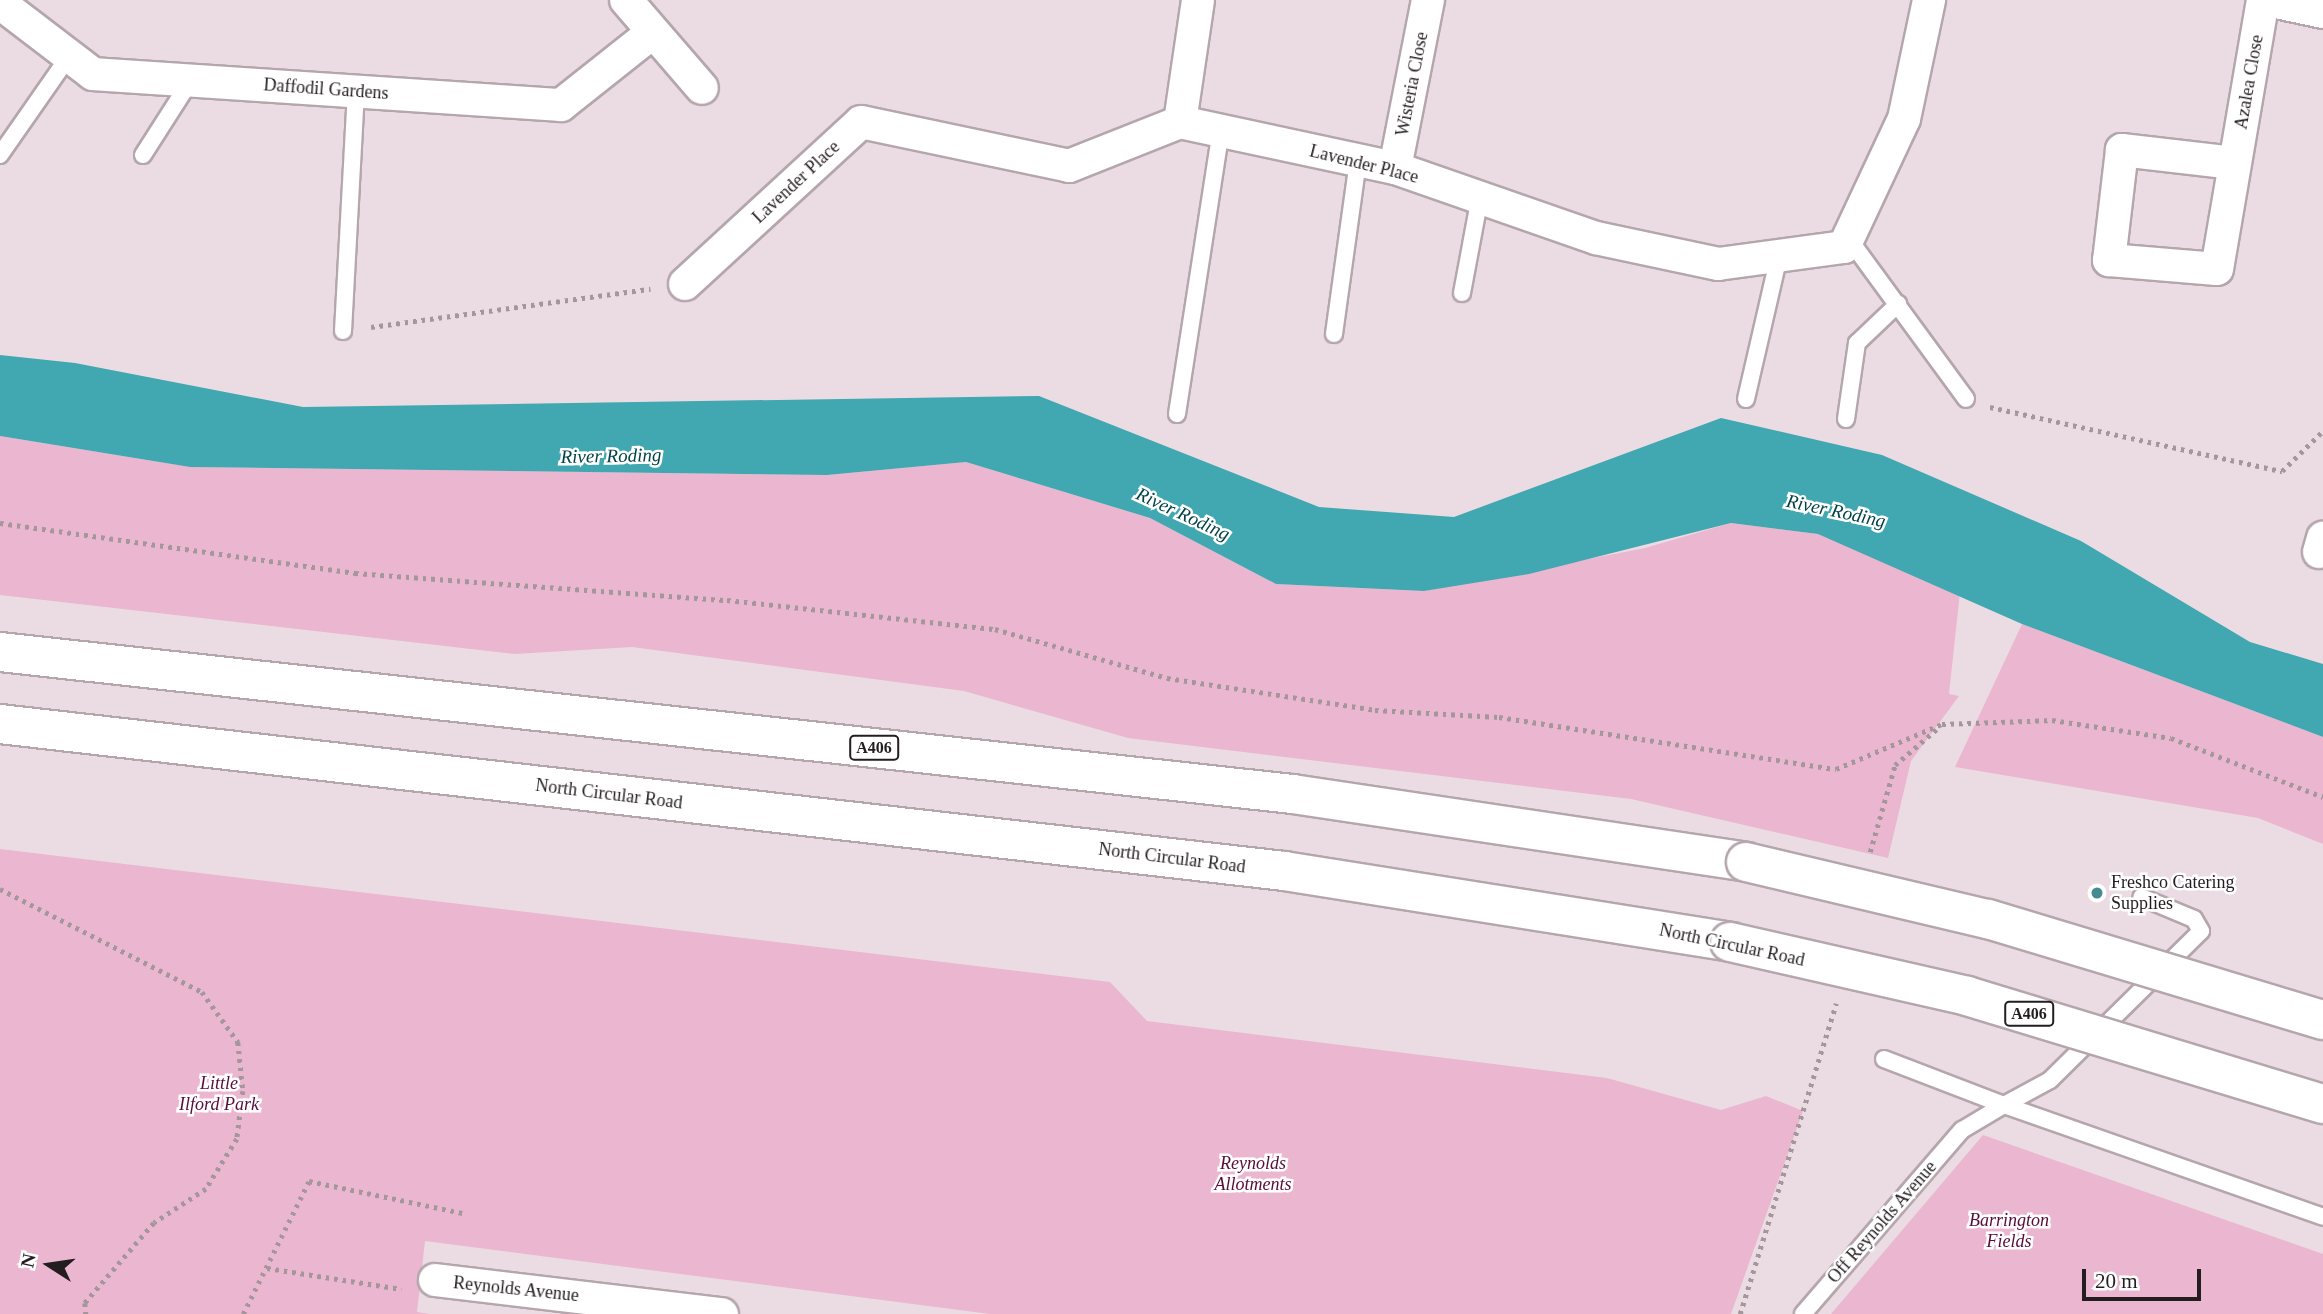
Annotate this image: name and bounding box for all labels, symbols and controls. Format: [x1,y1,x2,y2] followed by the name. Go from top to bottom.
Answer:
[1391,30,1433,138] street label: Wisteria Close
[2230,33,2268,131] street label: Azalea Close
[263,74,389,104] street label: Daffodil Gardens
[748,136,844,228] street label: Lavender Place
[1307,140,1421,188] street label: Lavender Place
[560,444,662,468] water label: River Roding
[1133,482,1233,546] water label: River Roding
[1784,489,1888,533] water label: River Roding
[848,736,900,761] road number: A406
[534,774,684,814] street label: North Circular Road
[1097,838,1247,878] street label: North Circular Road
[2111,872,2234,914] place label: Freshco Catering Supplies
[2089,885,2105,901] marker: Freshco Catering Supplies
[1657,919,1807,971] street label: North Circular Road
[2003,1002,2055,1026] road number: A406
[179,1073,259,1116] park label: Little Ilford Park
[1215,1153,1291,1196] park label: Reynolds Allotments
[1823,1156,1941,1288] street label: Off Reynolds Avenue
[1969,1210,2049,1252] park label: Barrington Fields
[14,1230,84,1300] north arrow
[16,1252,40,1269] text: N
[2085,1254,2204,1298] scale bar
[2095,1269,2138,1293] text: 20 m
[452,1272,580,1306] street label: Reynolds Avenue

